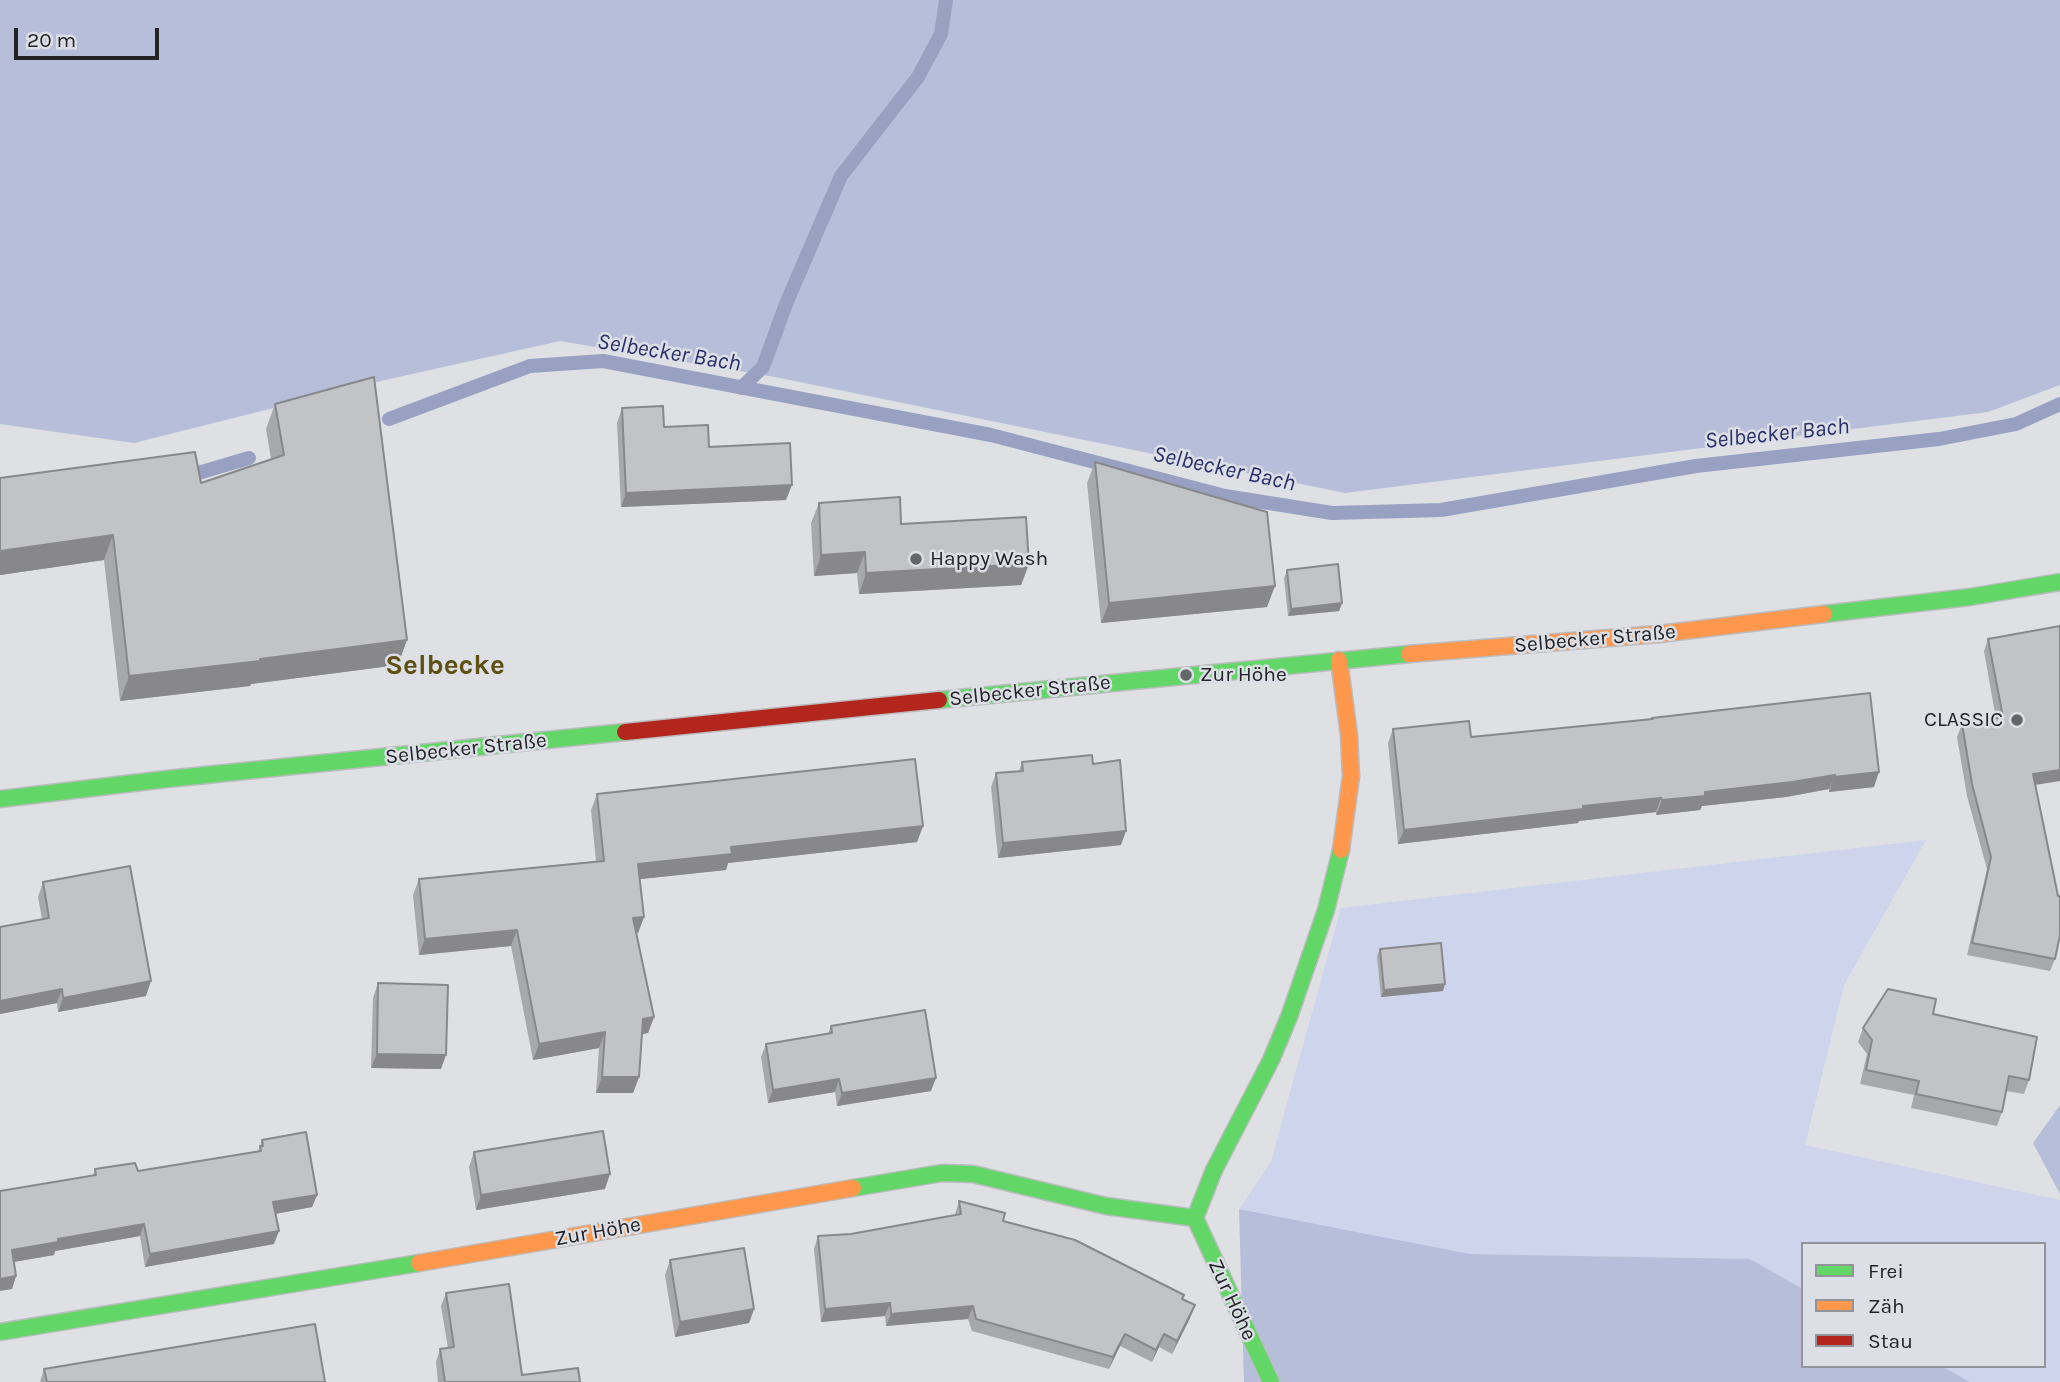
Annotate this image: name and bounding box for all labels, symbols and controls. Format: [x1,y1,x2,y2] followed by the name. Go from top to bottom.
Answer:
[18,14,163,58] scale bar
[27,28,76,52] text: 20 m
[595,328,743,378] water label: Selbecker Bach
[1703,413,1851,455] water label: Selbecker Bach
[1150,440,1298,498] water label: Selbecker Bach
[930,546,1048,572] place label: Happy Wash
[908,551,924,567] marker: Happy Wash
[1513,619,1677,659] street label: Selbecker Straße
[385,649,505,683] district label: Selbecke
[1200,662,1287,688] place label: Zur Höhe
[1178,667,1194,683] marker: Zur Höhe
[948,670,1112,712] street label: Selbecker Straße
[1924,707,2003,733] place label: CLASSIC
[2009,712,2025,728] marker: CLASSIC
[384,728,548,770] street label: Selbecker Straße
[553,1212,643,1252] street label: Zur Höhe
[1801,1242,2046,1368] legend
[1202,1255,1262,1345] street label: Zur Höhe
[1868,1259,1904,1283] text: Frei
[1868,1294,1905,1318] text: Zäh
[1868,1329,1913,1353] text: Stau

